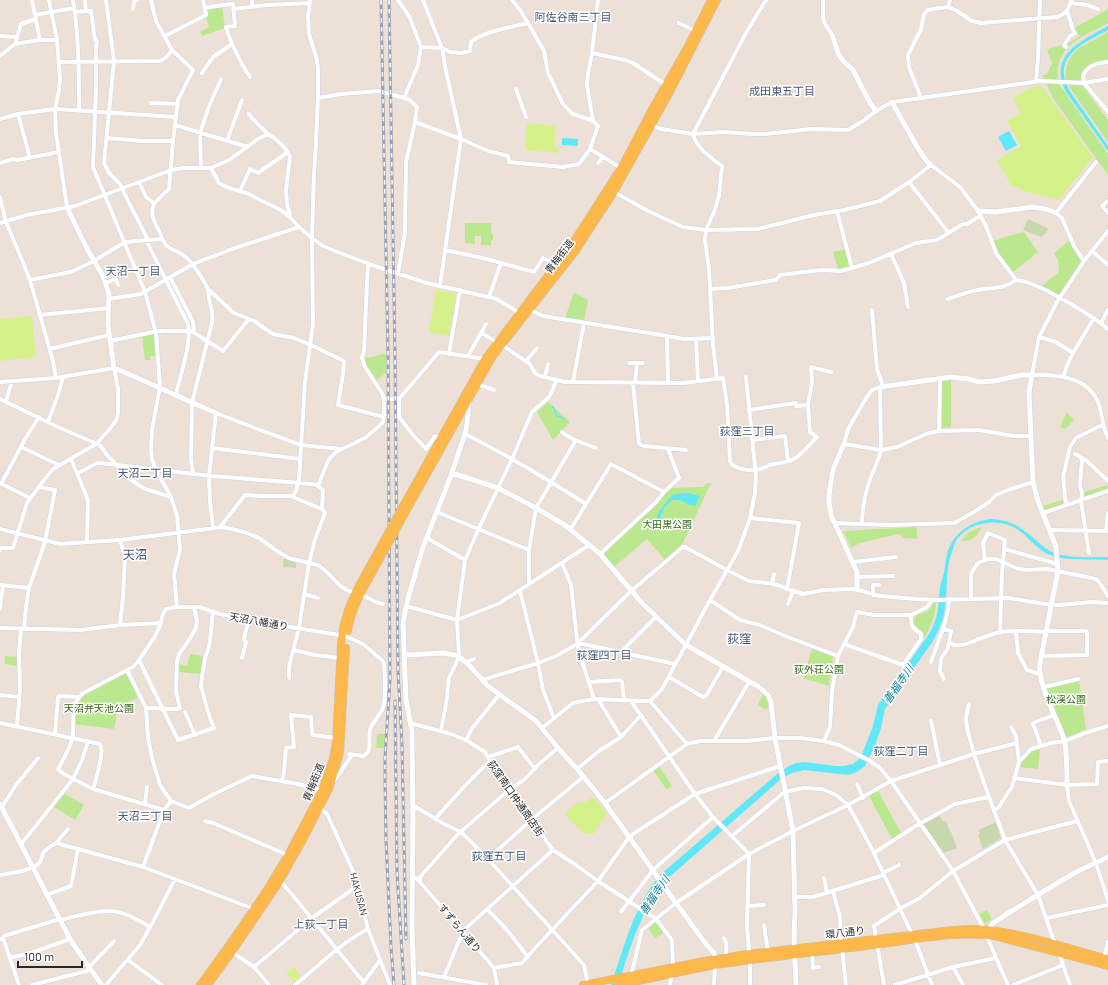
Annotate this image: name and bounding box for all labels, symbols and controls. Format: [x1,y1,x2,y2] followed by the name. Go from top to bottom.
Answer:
[535,10,612,23] district label: 阿佐谷南三丁目
[749,84,815,97] district label: 成田東五丁目
[542,236,576,276] street label: 青梅街道
[106,264,161,277] district label: 天沼一丁目
[720,424,775,437] district label: 荻窪三丁目
[118,466,173,479] district label: 天沼二丁目
[642,518,692,530] park label: 大田黒公園
[123,547,147,561] district label: 天沼
[228,610,290,632] street label: 天沼八幡通り
[727,631,751,645] district label: 荻窪
[577,648,632,661] district label: 荻窪四丁目
[880,661,917,706] water label: 善福寺川
[794,663,844,675] park label: 荻外荘公園
[1046,693,1086,705] park label: 松渓公園
[64,702,134,714] park label: 天沼弁天池公園
[874,744,929,757] district label: 荻窪二丁目
[485,758,547,838] street label: 荻窪南口仲通商店街
[300,761,326,803] street label: 青梅街道
[118,809,173,822] district label: 天沼三丁目
[472,849,527,862] district label: 荻窪五丁目
[348,871,370,917] street label: HAKUSAN
[636,872,672,917] water label: 善福寺川
[436,901,484,955] street label: すずらん通り
[294,917,349,930] district label: 上荻一丁目
[824,924,866,940] street label: 環八通り
[18,943,82,969] scale bar
[24,949,54,963] text: 100 m

